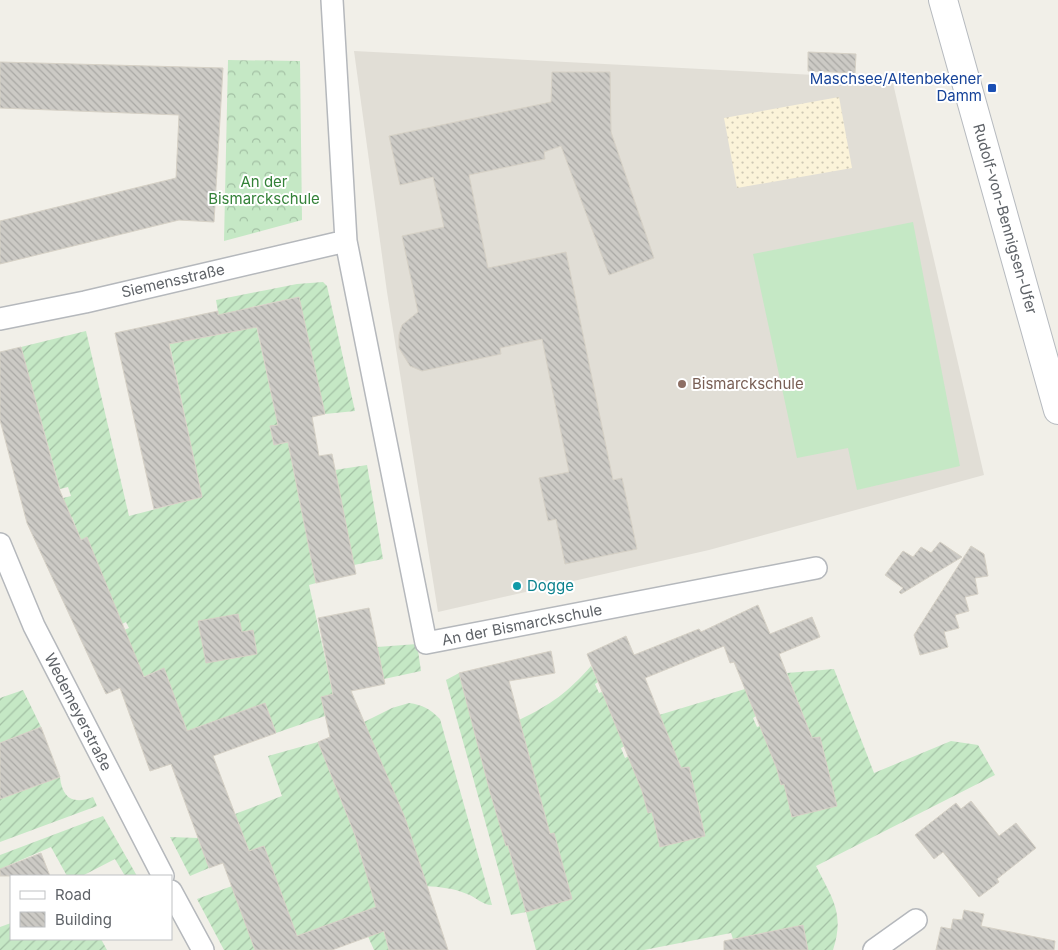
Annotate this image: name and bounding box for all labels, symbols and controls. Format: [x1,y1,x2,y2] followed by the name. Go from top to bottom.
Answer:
[810,69,982,105] place label: Maschsee/Altenbekener Damm
[986,82,998,94] marker: Maschsee/Altenbekener Damm
[969,121,1042,317] street label: Rudolf-von-Bennigsen-Ufer
[208,172,320,208] park label: An der Bismarckschule
[119,259,226,302] street label: Siemensstraße
[692,374,804,393] place label: Bismarckschule
[676,378,688,390] marker: Bismarckschule
[527,576,574,595] place label: Dogge
[511,580,523,592] marker: Dogge
[440,600,604,649] street label: An der Bismarckschule
[41,650,116,774] street label: Wedemeyerstraße
[10,875,172,940] legend
[55,885,91,904] text: Road
[55,910,112,929] text: Building

